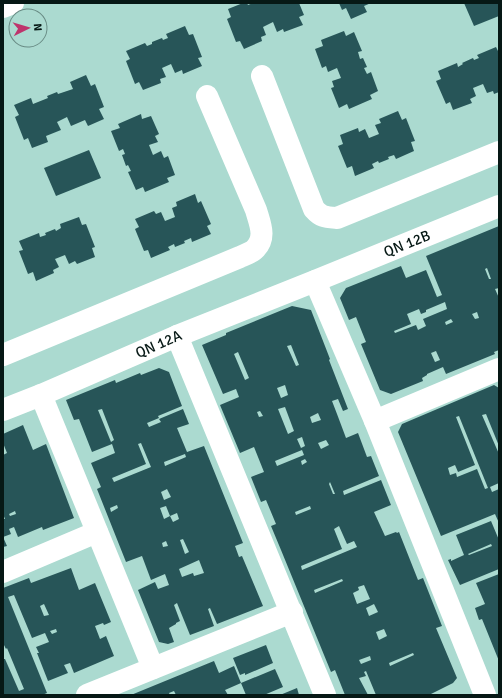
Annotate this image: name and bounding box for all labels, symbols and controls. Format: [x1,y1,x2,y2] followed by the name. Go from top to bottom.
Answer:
[8,8,48,48] north arrow
[31,23,44,32] text: N
[381,226,433,261] street label: QN 12B
[133,326,184,362] street label: QN 12A

